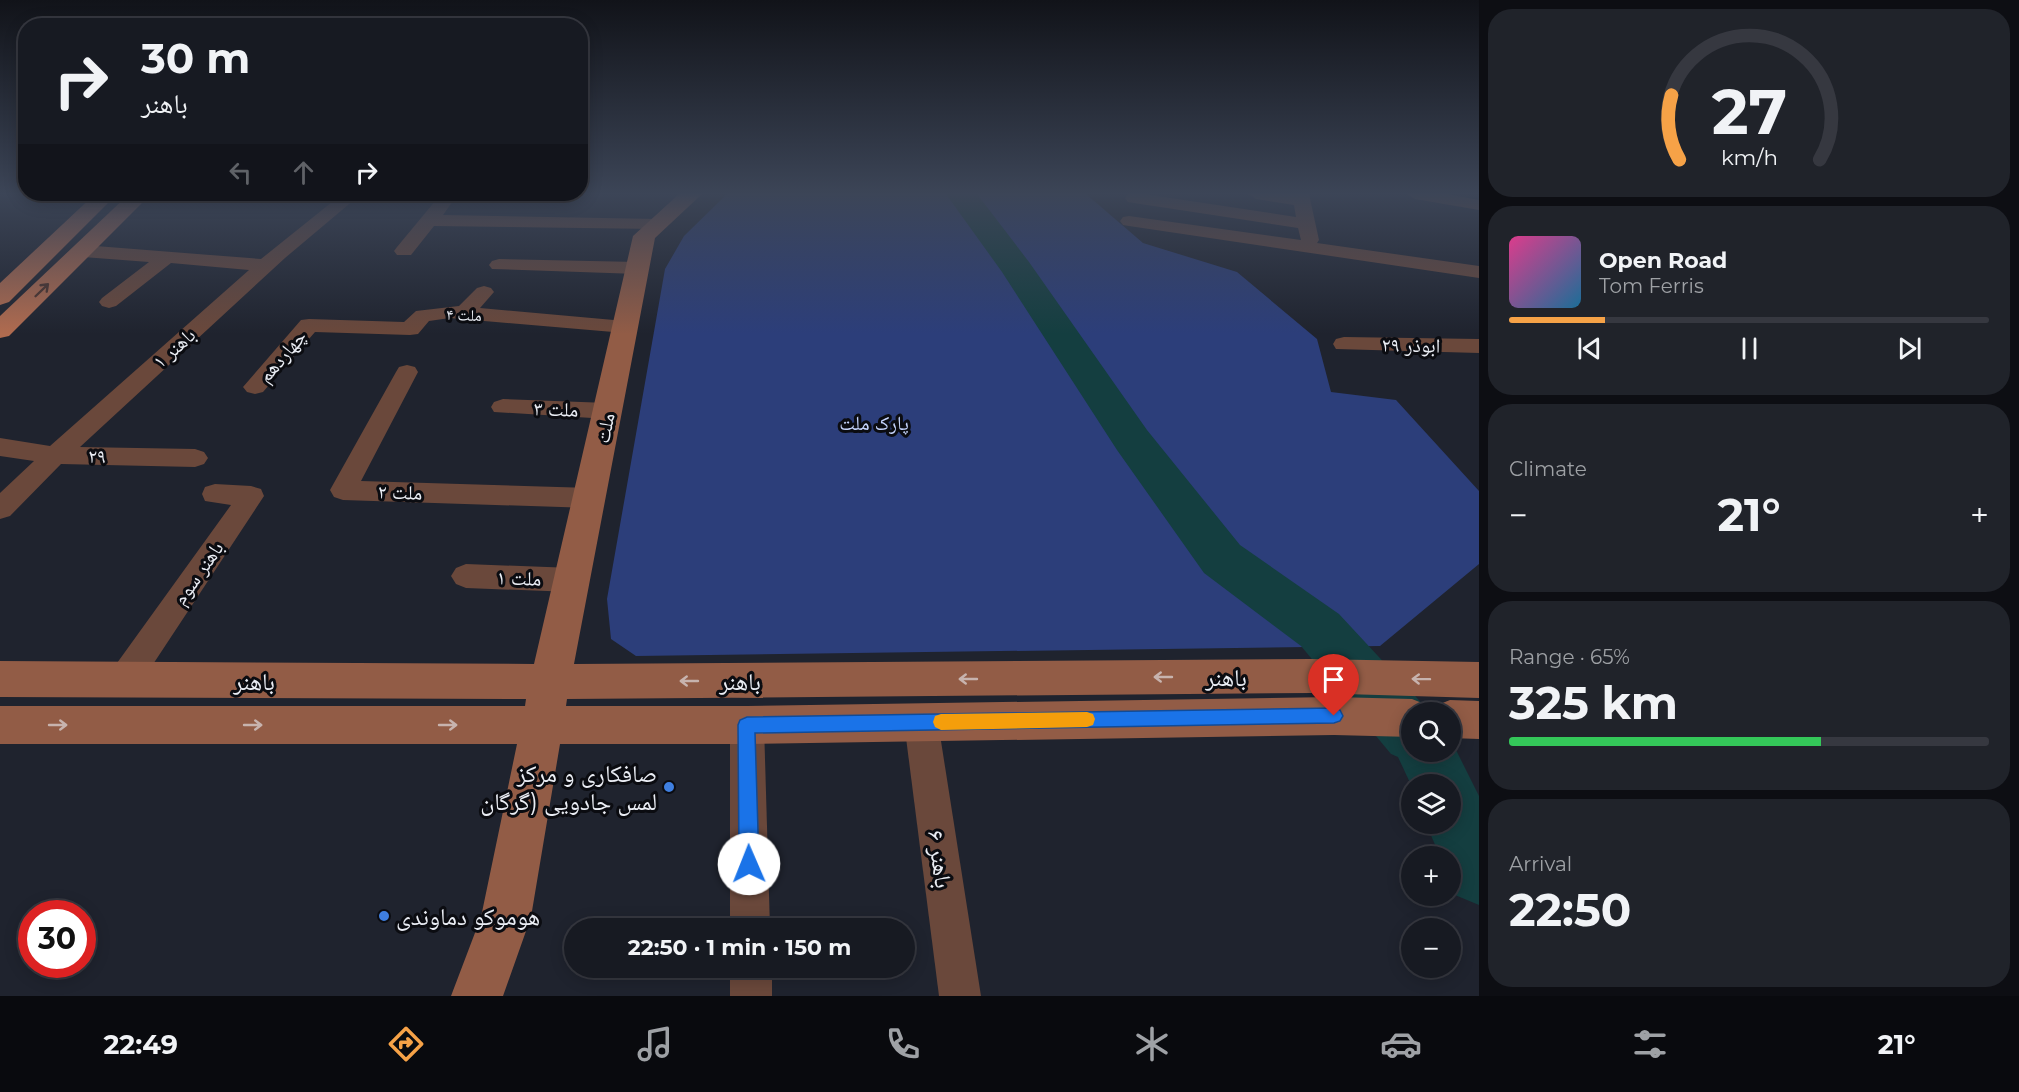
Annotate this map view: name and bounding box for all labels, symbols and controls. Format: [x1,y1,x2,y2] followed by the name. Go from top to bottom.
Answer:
[141,32,250,84] text: 30 m
[42,42,120,120] icon: right
[1711,74,1787,150] text: 27
[141,87,188,120] text: باهنر
[1720,145,1778,171] text: km/h
[224,156,257,189] icon: left
[287,156,320,189] icon: ahead
[350,156,383,189] icon: right
[1599,247,1727,274] text: Open Road
[1599,274,1704,298] text: Tom Ferris
[35,283,50,297] one-way arrow
[446,305,482,325] street label: ۴ ملت
[148,323,200,373] street label: باهنر ۱
[253,324,313,389] street label: چهاردهم
[1381,332,1441,358] street label: ابوذر ۲۹
[1573,332,1606,365] icon: previous
[1733,332,1766,365] icon: pause
[1893,332,1926,365] icon: next
[533,396,579,422] street label: ۳ ملت
[590,411,620,445] street label: ملت
[839,411,909,435] park label: پارک ملت
[88,444,106,468] street label: ۲۹
[1509,457,1587,481] text: Climate
[377,479,423,505] street label: ۲ ملت
[1717,487,1781,542] text: 21°
[1509,495,1528,535] text: −
[1970,495,1989,535] text: +
[167,537,230,611] street label: باهنر سوم
[496,565,542,591] street label: ملت ۱
[1509,645,1630,669] text: Range · 65%
[1308,654,1359,716] pin
[1204,663,1247,692] street label: باهنر
[1317,663,1350,696] icon: arrive
[232,667,275,696] street label: باهنر
[718,667,761,696] street label: باهنر
[1153,671,1173,683] one-way arrow
[958,673,978,685] one-way arrow
[1411,673,1431,685] one-way arrow
[679,675,699,687] one-way arrow
[1509,675,1678,730] text: 325 km
[1401,702,1461,978] map controls
[1401,702,1461,762] button: search
[48,719,68,731] one-way arrow
[243,719,263,731] one-way arrow
[438,719,458,731] one-way arrow
[480,759,657,816] place label: صافکاری و مرکز لمس جادویی (گرگان
[1401,774,1461,834] button: layers
[662,780,676,794] marker: صافکاری و مرکز لمس جادویی (گرگان
[922,828,958,890] street label: ۶ باهنر
[717,832,781,896] position arrow
[1401,846,1461,906] button: +
[1509,852,1572,876] text: Arrival
[1509,882,1631,937] text: 22:50
[18,900,96,978] speed limit sign: 30
[396,902,540,931] place label: هوموکو دماوندی
[377,909,391,923] marker: هوموکو دماوندی
[1401,918,1461,978] button: −
[628,934,851,961] text: 22:50 · 1 min · 150 m
[385,1023,427,1065] icon: directions
[634,1023,676,1065] icon: music
[882,1023,924,1065] icon: phone
[1131,1023,1173,1065] icon: climate
[1380,1023,1422,1065] icon: car
[1629,1023,1671,1065] icon: filters
[103,1028,178,1061] text: 22:49
[1878,1028,1916,1061] text: 21°

